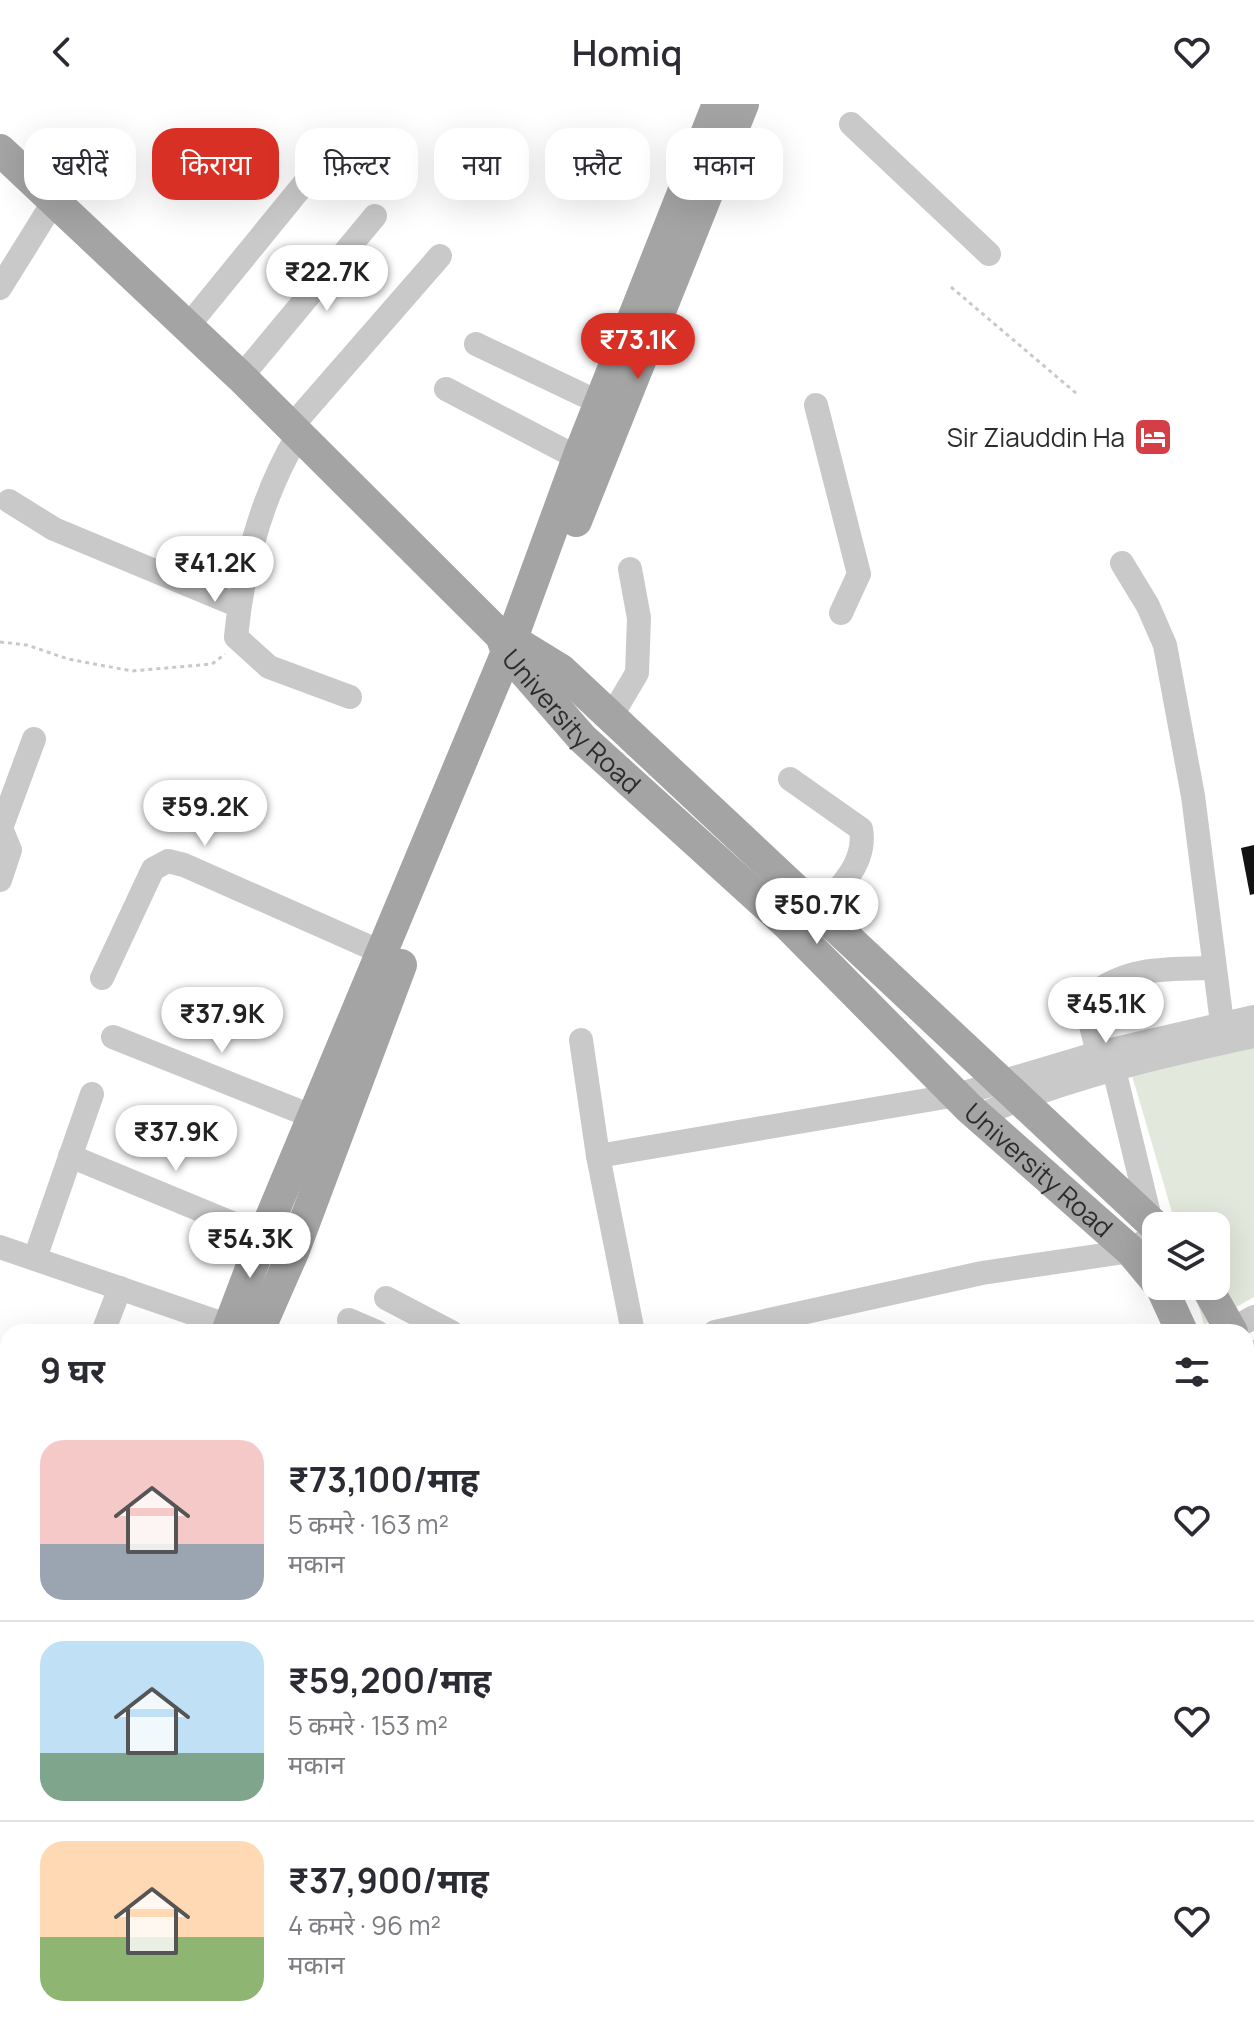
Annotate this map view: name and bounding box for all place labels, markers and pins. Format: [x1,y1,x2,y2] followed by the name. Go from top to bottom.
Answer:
[262,245,392,313] pin: ₹22.7K
[573,313,703,381] pin: ₹73.1K
[1132,416,1174,458] hotel icon: Sir Ziauddin Ha
[947,419,1125,455] place label: Sir Ziauddin Ha
[150,536,280,604] pin: ₹41.2K
[140,780,270,848] pin: ₹59.2K
[752,878,882,946] pin: ₹50.7K
[1041,977,1171,1045] pin: ₹45.1K
[157,987,287,1055] pin: ₹37.9K
[111,1105,241,1173] pin: ₹37.9K
[185,1212,315,1280] pin: ₹54.3K

